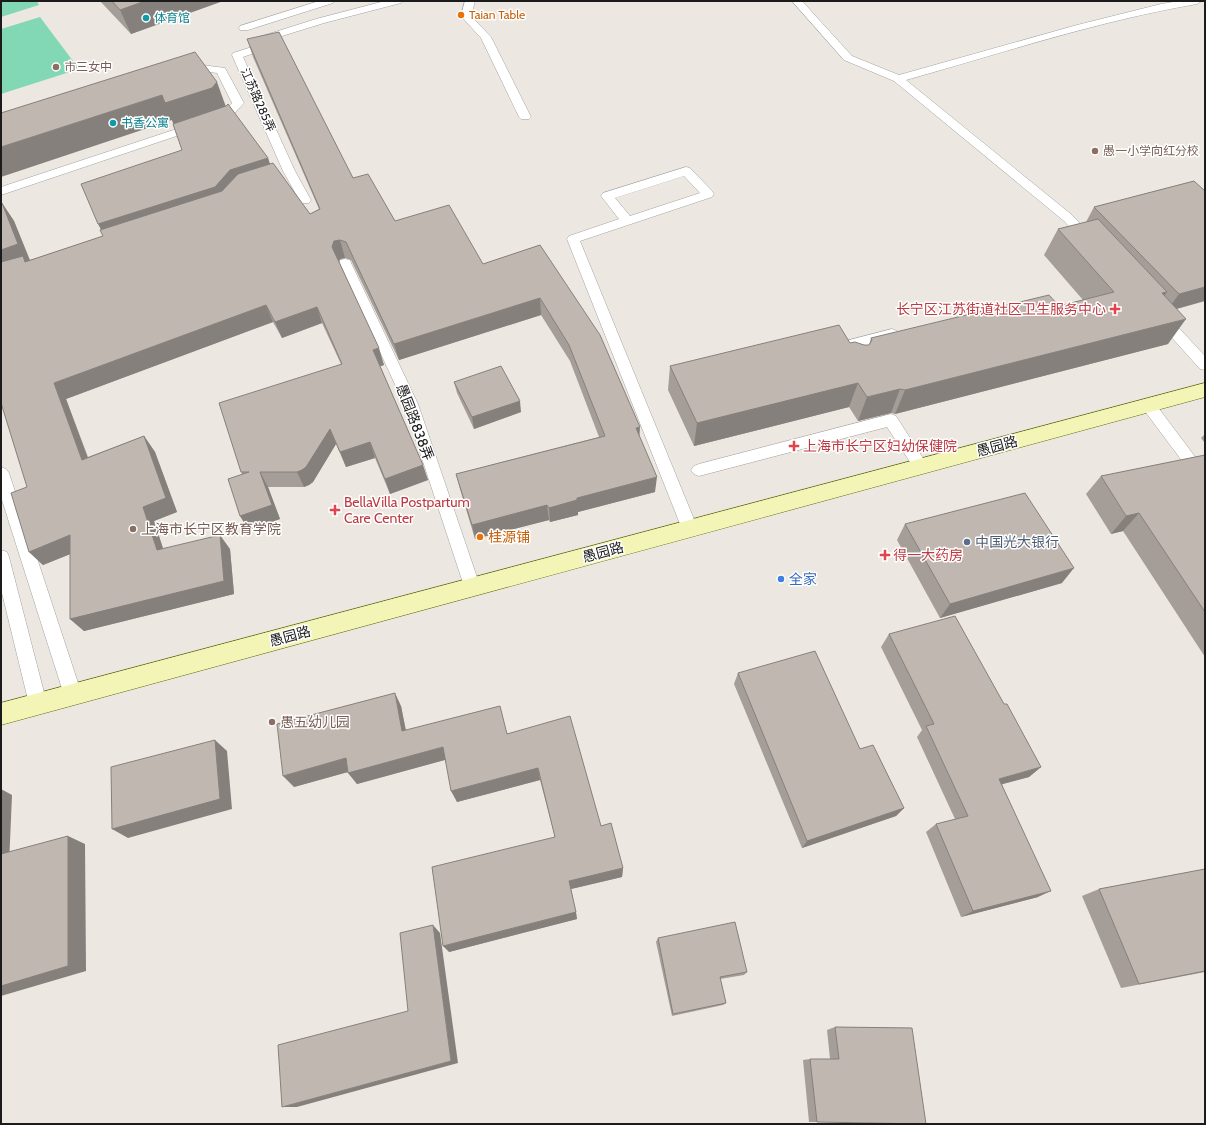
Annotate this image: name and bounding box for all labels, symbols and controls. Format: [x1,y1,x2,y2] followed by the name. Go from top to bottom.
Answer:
[469,7,525,22] place label: Taian Table
[154,10,190,25] place label: 体育馆
[456,10,466,20] marker: Taian Table
[141,13,151,23] marker: 体育馆
[64,59,112,74] place label: 市三女中
[51,62,61,72] marker: 市三女中
[238,66,279,134] street label: 江苏路285弄
[121,115,169,130] place label: 书香公寓
[108,118,118,128] marker: 书香公寓
[1103,143,1199,158] place label: 愚一小学向红分校
[1090,146,1100,156] marker: 愚一小学向红分校
[896,300,1106,318] place label: 长宁区江苏街道社区卫生服务中心
[1109,303,1121,315] marker: 长宁区江苏街道社区卫生服务中心
[392,381,438,463] street label: 愚园路838弄
[974,432,1020,460] street label: 愚园路
[803,437,957,455] place label: 上海市长宁区妇幼保健院
[788,440,800,452] marker: 上海市长宁区妇幼保健院
[344,493,470,527] place label: BellaVilla Postpartum Care Center
[329,504,341,516] marker: BellaVilla Postpartum Care Center
[141,520,281,538] place label: 上海市长宁区教育学院
[128,524,138,534] marker: 上海市长宁区教育学院
[488,528,530,546] place label: 桂源铺
[475,532,485,542] marker: 桂源铺
[975,533,1059,551] place label: 中国光大银行
[962,537,972,547] marker: 中国光大银行
[580,538,626,566] street label: 愚园路
[893,546,963,564] place label: 得一大药房
[880,550,890,560] marker: 得一大药房
[789,570,817,588] place label: 全家
[776,574,786,584] marker: 全家
[267,622,313,650] street label: 愚园路
[280,713,350,731] place label: 愚五幼儿园
[267,717,277,727] marker: 愚五幼儿园

